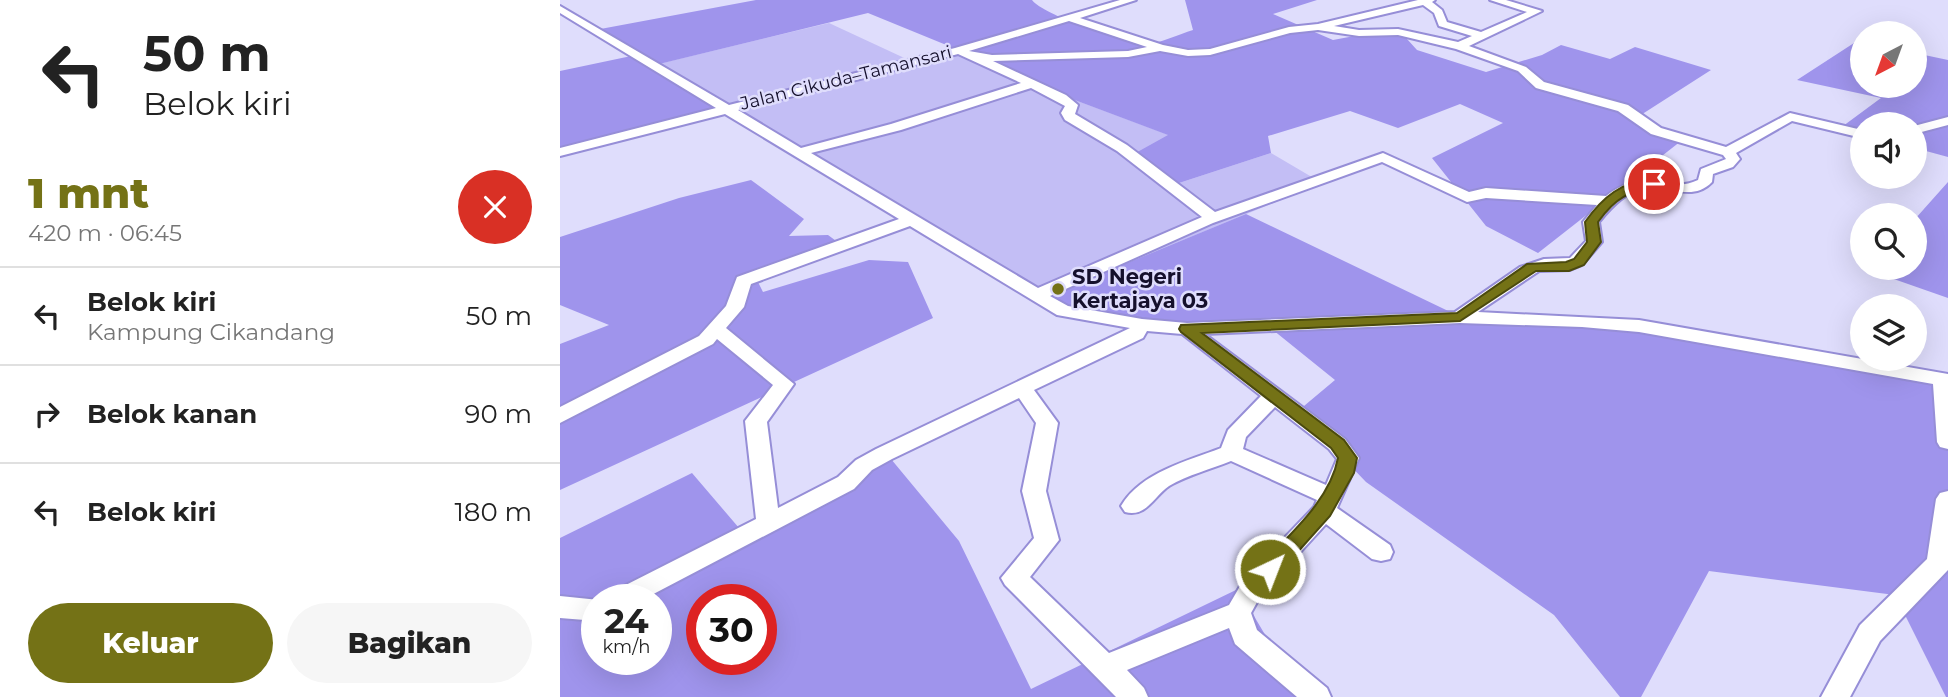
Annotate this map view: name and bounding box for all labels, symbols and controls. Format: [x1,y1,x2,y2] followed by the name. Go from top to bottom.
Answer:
[1850,21,1927,98] north arrow
[1850,21,1927,371] map controls
[143,24,271,83] text: 50 m
[28,28,119,119] icon: left
[737,41,954,115] street label: Jalan Cikuda–Tamansari
[143,84,292,123] text: Belok kiri
[1850,112,1927,189] button: sound
[1624,154,1684,214] pin
[1635,165,1673,203] icon: arrive
[28,167,149,219] text: 1 mnt
[458,170,532,244] button: close
[1850,203,1927,280] button: search
[28,219,182,247] text: 420 m · 06:45
[1072,264,1208,313] place label: SD Negeri Kertajaya 03
[1050,281,1066,297] marker: SD Negeri Kertajaya 03
[87,286,216,318] text: Belok kiri
[1850,294,1927,371] button: layers
[28,297,66,335] icon: left
[466,300,532,332] text: 50 m
[87,318,335,346] text: Kampung Cikandang
[28,395,66,433] icon: right
[87,398,257,430] text: Belok kanan
[465,398,532,430] text: 90 m
[28,493,66,531] icon: left
[87,496,216,528] text: Belok kiri
[454,496,532,528] text: 180 m
[1233,532,1307,606] position arrow
[686,584,777,675] speed limit sign: 30
[604,599,649,642] text: 24
[28,603,273,683] button: Keluar
[287,603,532,683] button: Bagikan
[602,636,651,658] text: km/h

